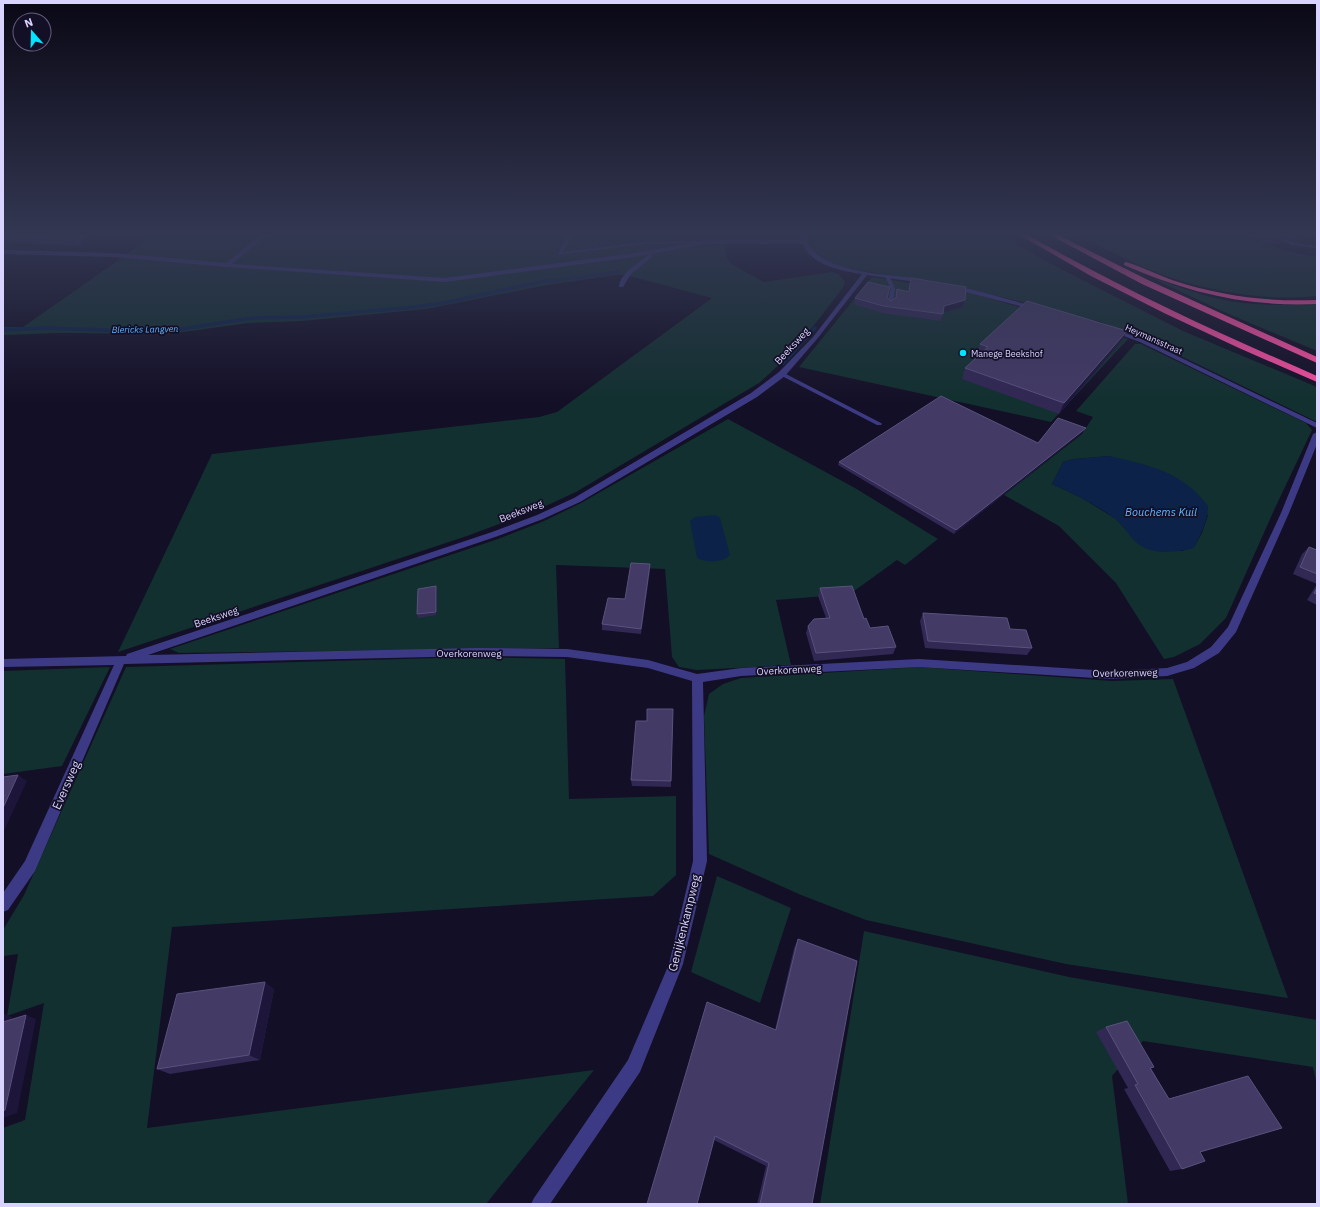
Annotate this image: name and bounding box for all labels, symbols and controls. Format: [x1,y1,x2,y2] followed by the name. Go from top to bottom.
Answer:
[12,12,52,52] north arrow
[22,15,35,31] text: N
[1124,321,1184,357] street label: Heymansstraat
[112,323,178,335] water label: Blericks Langven
[772,324,813,367] street label: Beeksweg
[958,348,968,358] marker: Manege Beekshof
[971,348,1043,359] place label: Manege Beekshof
[497,496,545,526] street label: Beeksweg
[1125,505,1197,519] water label: Bouchems Kuil
[192,603,240,631] street label: Beeksweg
[437,647,502,660] street label: Overkorenweg
[756,662,822,678] street label: Overkorenweg
[1092,666,1158,680] street label: Overkorenweg
[49,758,84,812] street label: Eversweg
[665,872,703,973] street label: Genijkenkampweg

